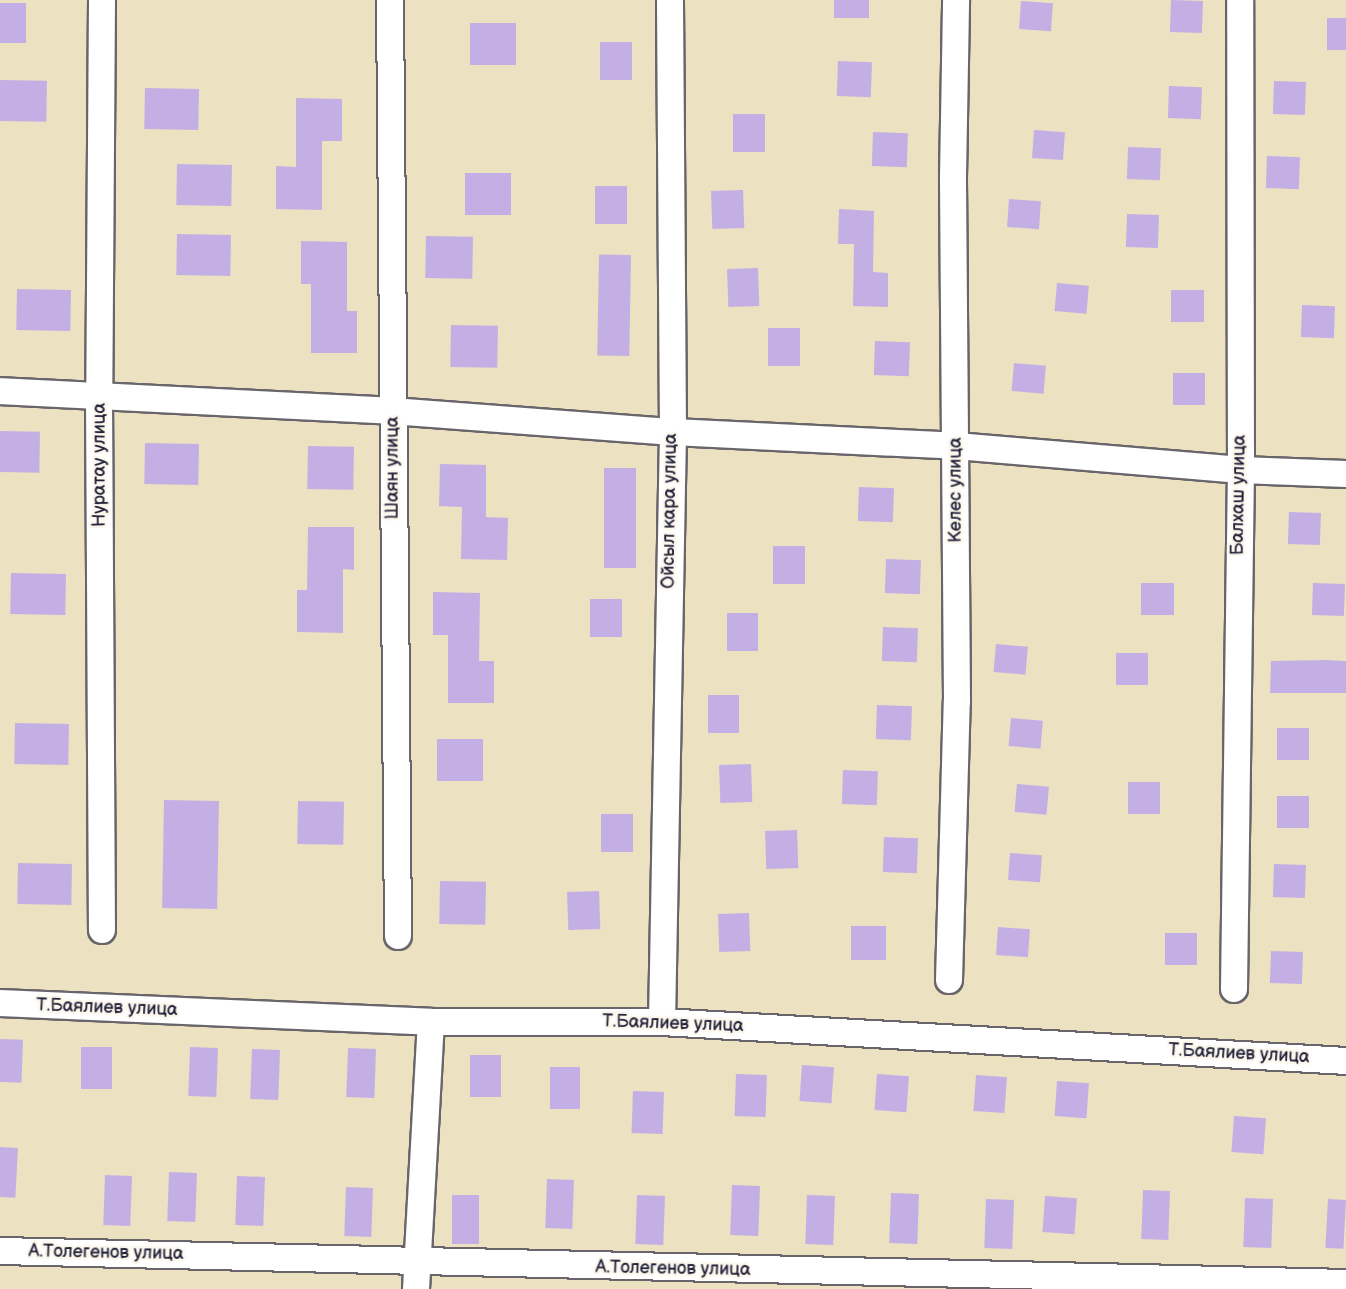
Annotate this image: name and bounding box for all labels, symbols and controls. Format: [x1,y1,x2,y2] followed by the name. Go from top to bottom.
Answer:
[89,403,111,527] street label: Нуратау улица
[382,417,404,519] street label: Шаян улица
[658,433,682,589] street label: Ойсыл кара улица
[1227,435,1251,555] street label: Балхаш улица
[945,437,967,543] street label: Келес улица
[36,995,178,1021] street label: Т.Баялиев улица
[602,1011,744,1037] street label: Т.Баялиев улица
[1168,1040,1310,1068] street label: Т.Баялиев улица
[28,1241,184,1265] street label: А.Толегенов улица
[595,1257,751,1281] street label: А.Толегенов улица

